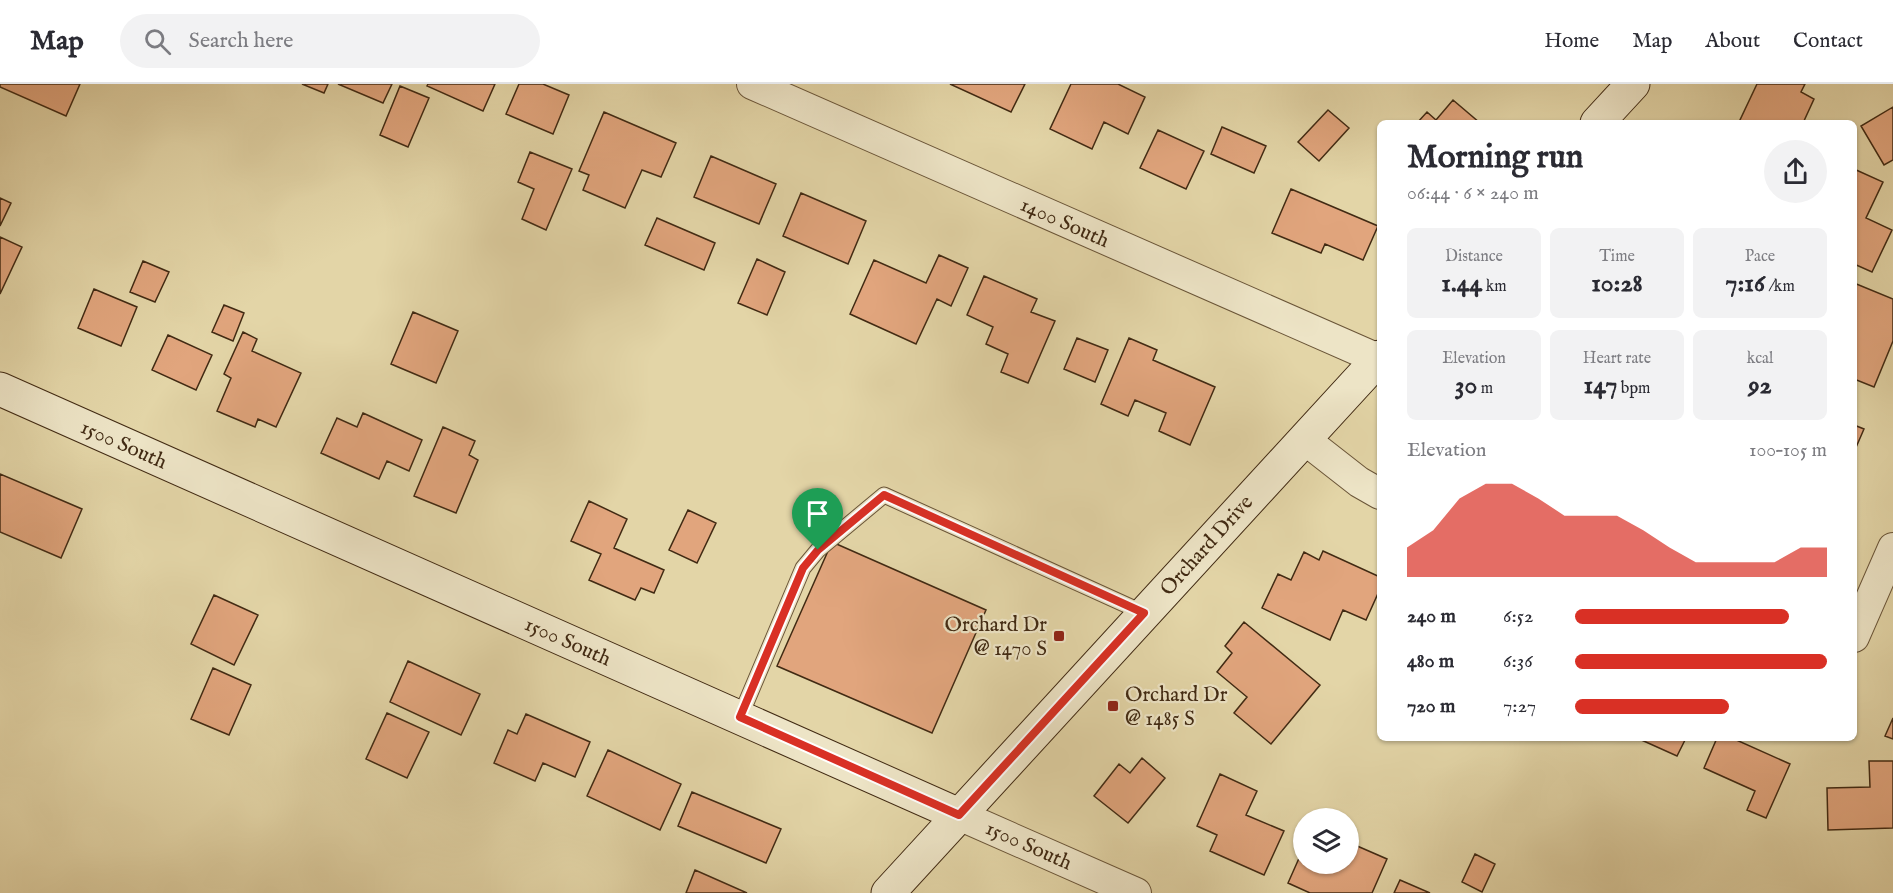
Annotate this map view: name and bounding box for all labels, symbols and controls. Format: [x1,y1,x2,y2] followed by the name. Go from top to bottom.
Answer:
[120,14,540,68] search box
[30,24,84,59] text: Map
[141,25,174,58] icon: search
[189,27,293,55] text: Search here
[1544,28,1599,55] text: Home
[1632,28,1672,55] text: Map
[1705,28,1760,55] text: About
[1793,28,1863,55] text: Contact
[1407,137,1583,179] text: Morning run
[1764,140,1827,203] button: share
[1407,181,1539,206] text: 06:44 · 6 × 240 m
[1016,192,1113,255] street label: 1400 South
[1445,247,1503,267] text: Distance
[1599,247,1635,267] text: Time
[1745,247,1775,267] text: Pace
[1441,267,1482,300] text: 1.44
[1591,267,1643,300] text: 10:28
[1725,267,1765,300] text: 7:16
[1482,277,1507,297] text: km
[1765,277,1795,297] text: /km
[1442,349,1506,369] text: Elevation
[1583,349,1651,369] text: Heart rate
[1747,349,1773,369] text: kcal
[1455,369,1477,402] text: 30
[1584,369,1617,402] text: 147
[1748,369,1772,402] text: 92
[1477,379,1493,399] text: m
[1617,379,1650,399] text: bpm
[76,414,171,476] street label: 1500 South
[1407,438,1486,463] text: Elevation
[1749,438,1827,463] text: 100–105 m
[792,488,843,550] pin
[1155,490,1260,602] street label: Orchard Drive
[801,497,834,530] icon: arrive
[1407,604,1456,629] text: 240 m
[1503,604,1533,629] text: 6:52
[520,611,615,673] street label: 1500 South
[945,612,1047,663] place label: Orchard Dr @ 1470 S
[1052,629,1066,643] marker: Orchard Dr @ 1470 S
[1407,649,1454,674] text: 480 m
[1503,649,1533,674] text: 6:36
[1125,682,1228,733] place label: Orchard Dr @ 1485 S
[1407,694,1455,719] text: 720 m
[1503,694,1536,719] text: 7:27
[1106,699,1120,713] marker: Orchard Dr @ 1485 S
[1293,808,1359,874] map controls
[1293,808,1359,874] button: layers
[981,815,1076,877] street label: 1500 South

